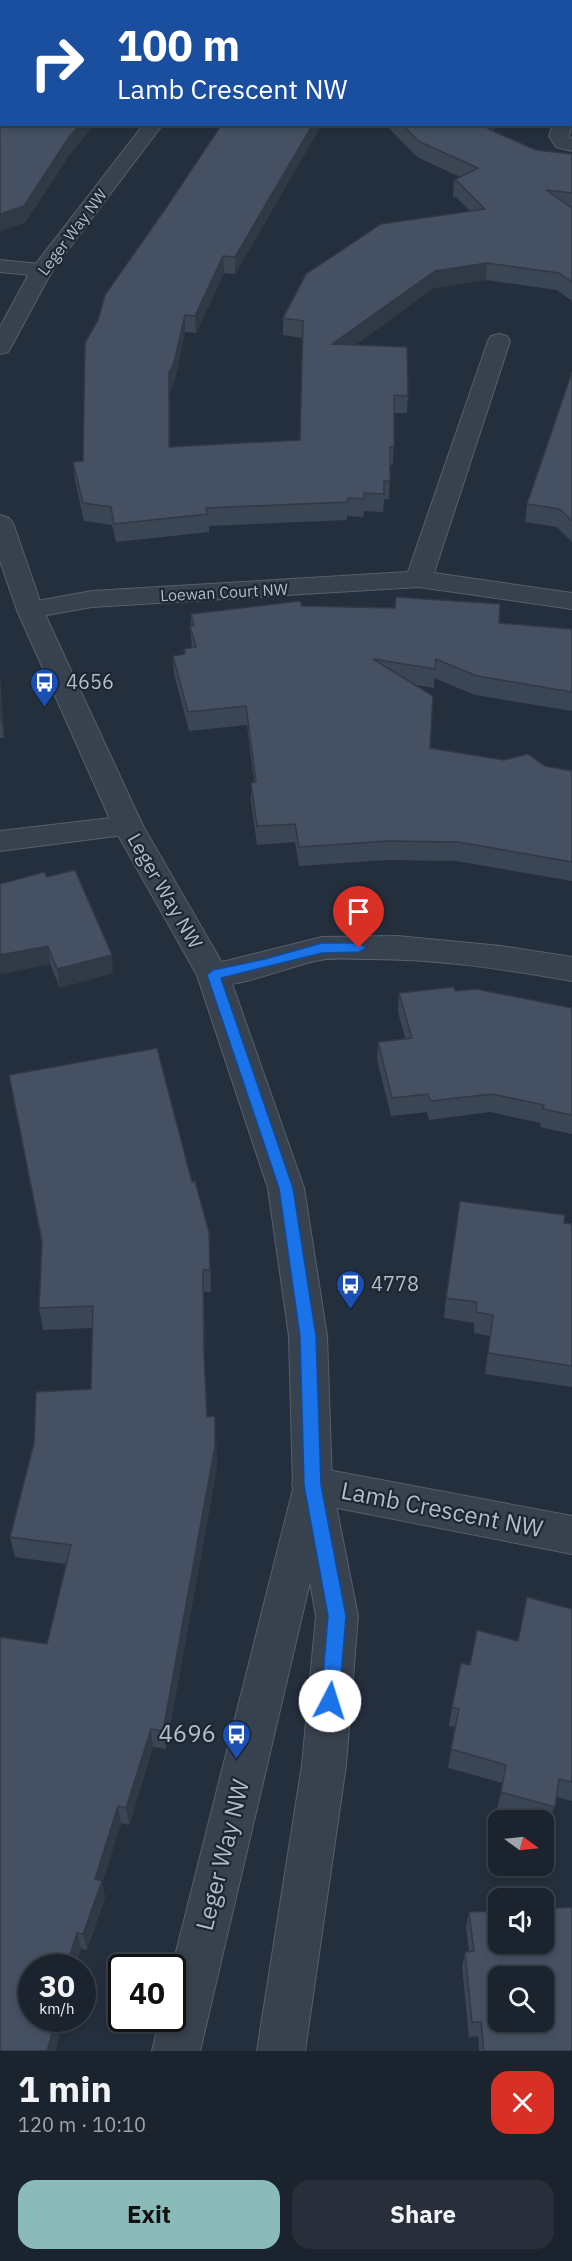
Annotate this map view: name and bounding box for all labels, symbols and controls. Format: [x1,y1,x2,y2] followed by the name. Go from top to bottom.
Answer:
[117,18,240,73] text: 100 m
[18,24,96,102] icon: right
[117,71,348,106] text: Lamb Crescent NW
[33,185,111,279] street label: Leger Way NW
[160,579,288,605] street label: Loewan Court NW
[29,666,61,708] bus stop icon: 4656
[66,668,114,695] place label: 4656
[121,828,209,954] street label: Leger Way NW
[333,886,384,948] pin
[342,895,375,928] icon: arrive
[334,1268,366,1310] bus stop icon: 4778
[371,1270,419,1297] place label: 4778
[339,1474,546,1544] street label: Lamb Crescent NW
[298,1669,362,1733] position arrow
[158,1717,216,1749] place label: 4696
[221,1718,253,1760] bus stop icon: 4696
[188,1776,256,1934] street label: Leger Way NW
[488,1810,554,1876] north arrow
[488,1810,554,2032] map controls
[488,1888,554,1954] button: sound
[108,1954,186,2032] speed limit sign: 40
[39,1966,75,2005] text: 30
[488,1966,554,2032] button: search
[39,1999,75,2018] text: km/h
[18,2065,112,2112] text: 1 min
[491,2071,554,2134] button: close
[18,2111,146,2138] text: 120 m · 10:10
[18,2180,280,2249] button: Exit
[292,2180,554,2249] button: Share

